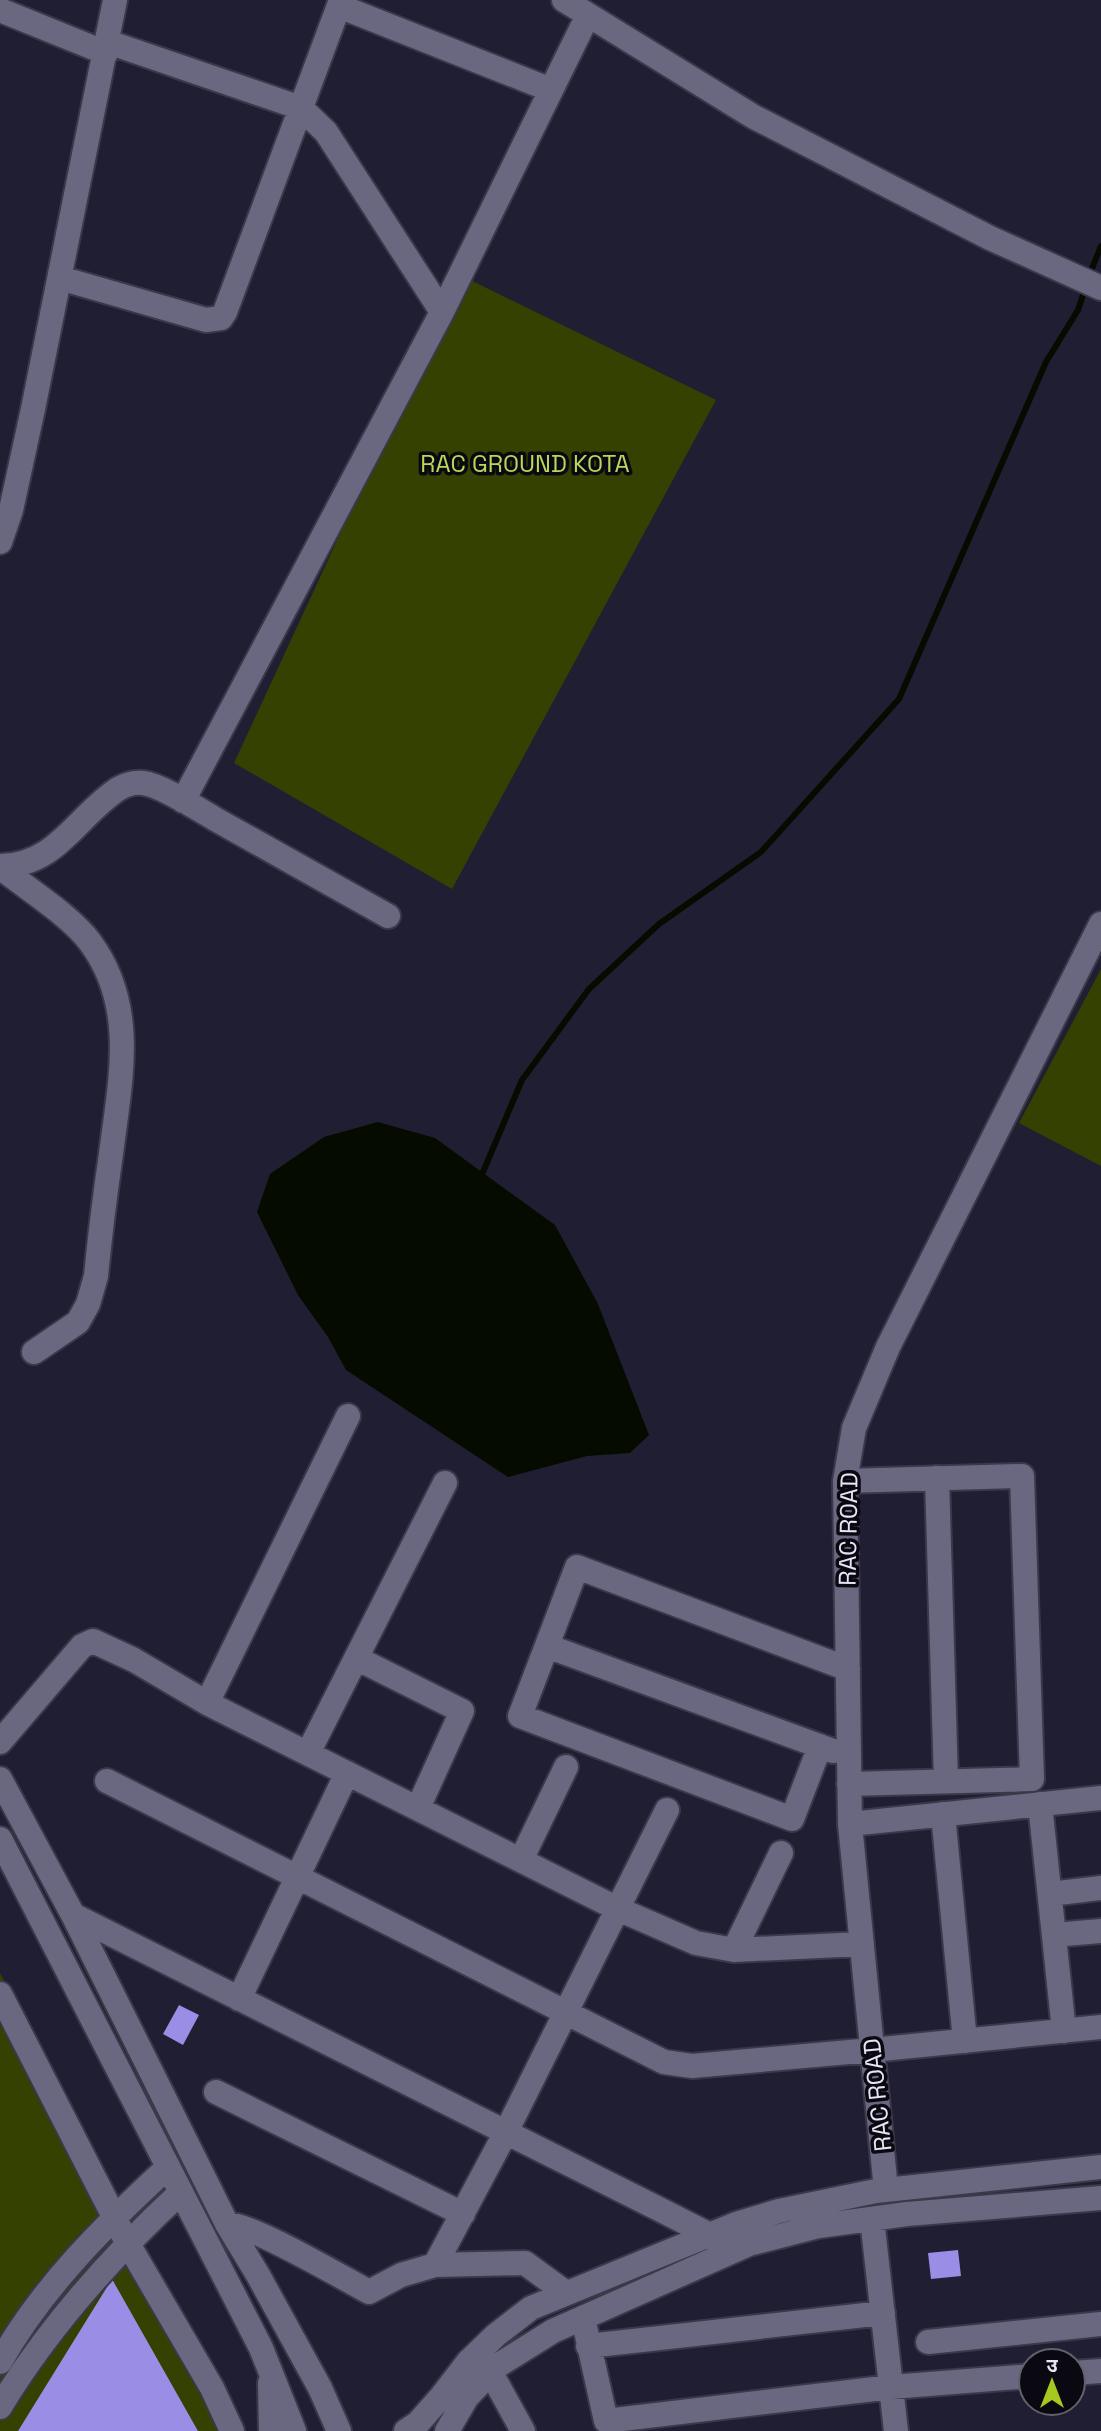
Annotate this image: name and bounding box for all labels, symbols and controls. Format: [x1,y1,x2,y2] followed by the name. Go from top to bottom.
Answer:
[420,448,630,479] park label: RAC GROUND KOTA
[832,1472,864,1586] street label: RAC ROAD
[856,2037,898,2153] street label: RAC ROAD
[1017,2347,1087,2417] north arrow
[1046,2353,1058,2378] text: उ

